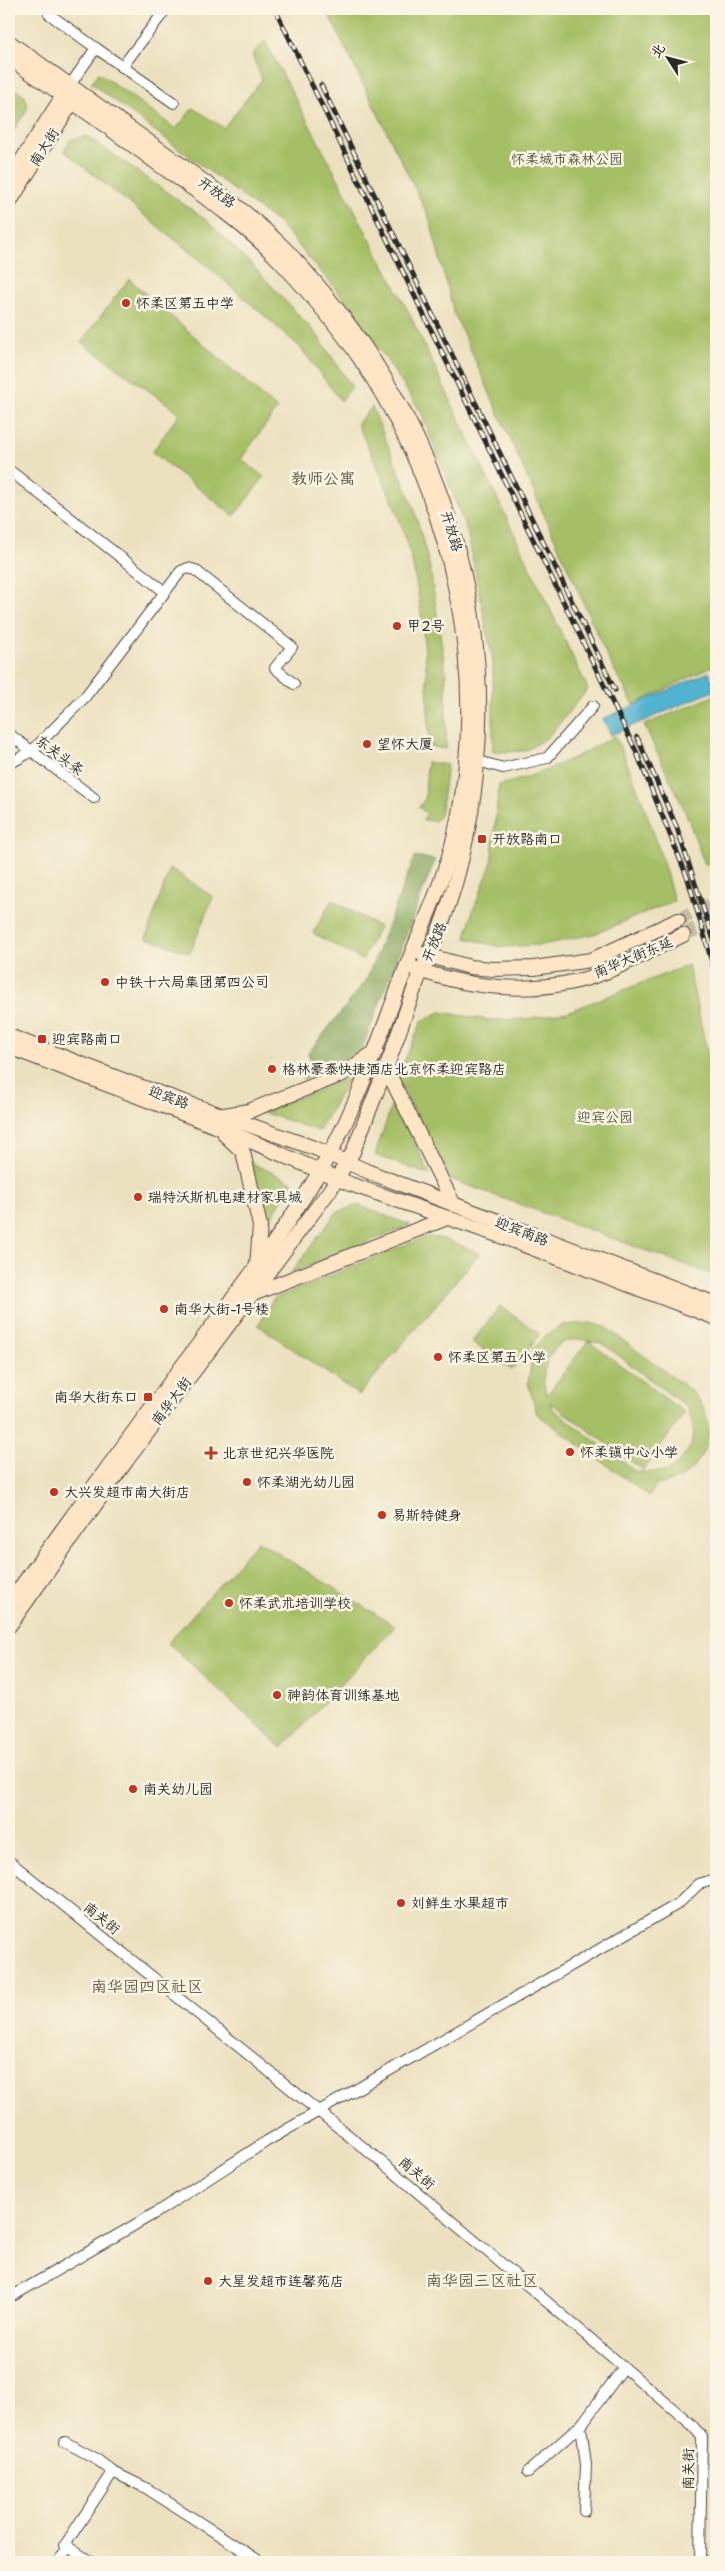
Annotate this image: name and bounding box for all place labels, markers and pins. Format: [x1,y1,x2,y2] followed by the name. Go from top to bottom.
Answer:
[136,294,234,312] place label: 怀柔区第五中学
[120,297,132,309] marker: 怀柔区第五中学
[407,617,445,635] place label: 甲2号
[391,620,403,632] marker: 甲2号
[377,735,433,753] place label: 望怀大厦
[361,738,373,750] marker: 望怀大厦
[492,830,562,848] place label: 开放路南口
[476,833,488,845] marker: 开放路南口
[115,973,269,991] place label: 中铁十六局集团第四公司
[99,976,111,988] marker: 中铁十六局集团第四公司
[52,1030,122,1048] place label: 迎宾路南口
[36,1033,48,1045] marker: 迎宾路南口
[282,1060,506,1078] place label: 格林豪泰快捷酒店北京怀柔迎宾路店
[266,1063,278,1075] marker: 格林豪泰快捷酒店北京怀柔迎宾路店
[147,1188,302,1206] place label: 瑞特沃斯机电建材家具城
[132,1191,144,1203] marker: 瑞特沃斯机电建材家具城
[174,1300,269,1318] place label: 南华大街-1号楼
[158,1303,170,1315] marker: 南华大街-1号楼
[448,1348,546,1366] place label: 怀柔区第五小学
[432,1351,444,1363] marker: 怀柔区第五小学
[54,1388,138,1406] place label: 南华大街东口
[142,1391,154,1403] marker: 南华大街东口
[580,1443,678,1461] place label: 怀柔镇中心小学
[222,1444,334,1462] place label: 北京世纪兴华医院
[204,1446,218,1460] marker: 北京世纪兴华医院
[564,1446,576,1458] marker: 怀柔镇中心小学
[257,1473,355,1491] place label: 怀柔湖光幼儿园
[241,1476,253,1488] marker: 怀柔湖光幼儿园
[64,1483,190,1501] place label: 大兴发超市南大街店
[48,1486,60,1498] marker: 大兴发超市南大街店
[392,1506,462,1524] place label: 易斯特健身
[376,1509,388,1521] marker: 易斯特健身
[239,1594,351,1612] place label: 怀柔武术培训学校
[223,1597,235,1609] marker: 怀柔武术培训学校
[287,1686,399,1704] place label: 神韵体育训练基地
[271,1689,283,1701] marker: 神韵体育训练基地
[143,1780,213,1798] place label: 南关幼儿园
[127,1783,139,1795] marker: 南关幼儿园
[411,1894,509,1912] place label: 刘鲜生水果超市
[395,1897,407,1909] marker: 刘鲜生水果超市
[218,2272,344,2290] place label: 大星发超市连馨苑店
[202,2275,214,2287] marker: 大星发超市连馨苑店

